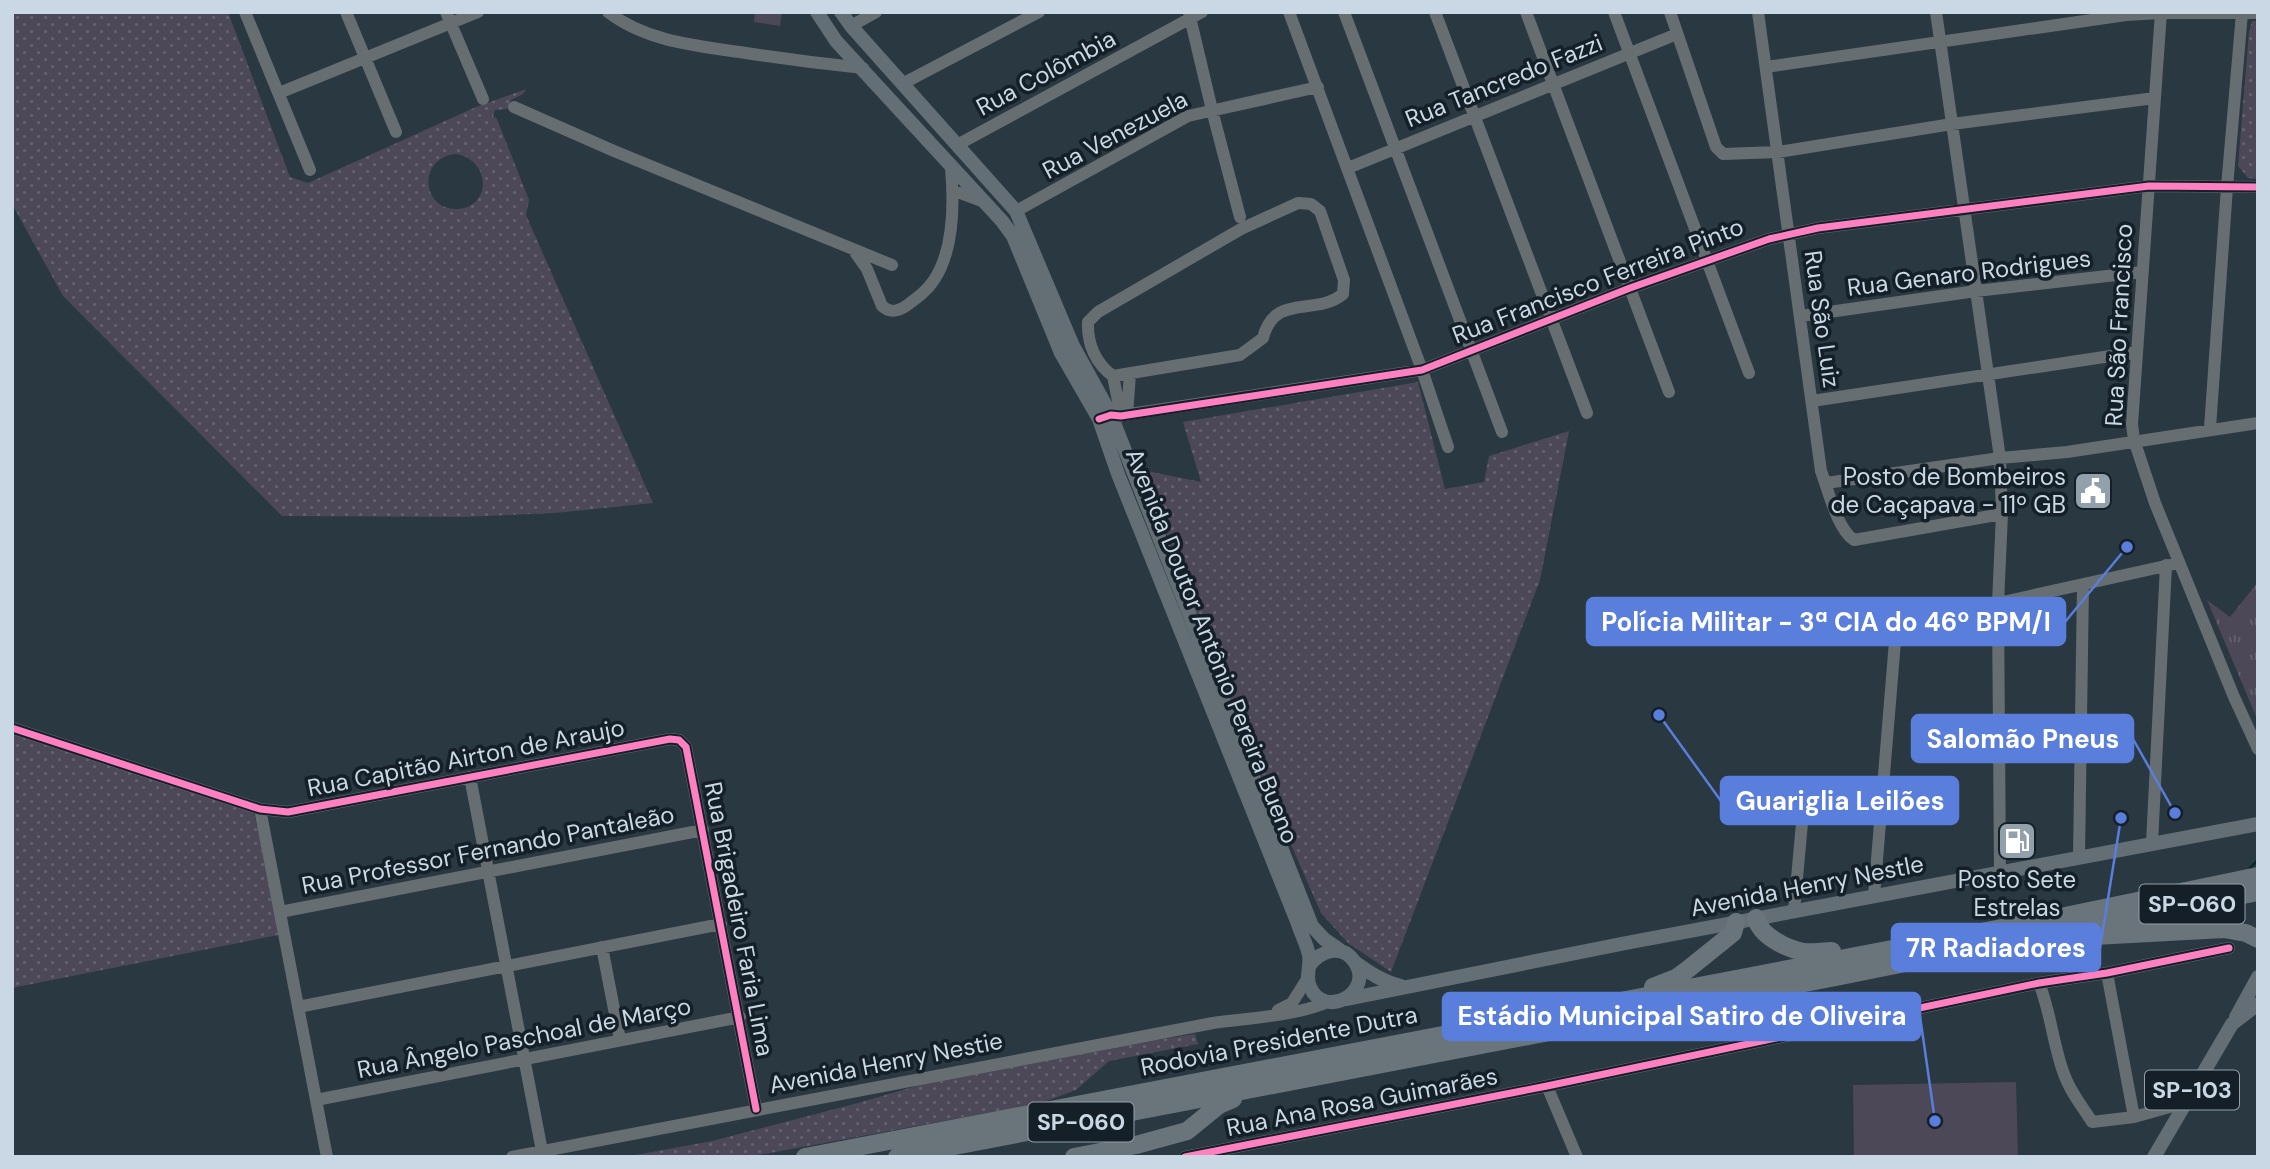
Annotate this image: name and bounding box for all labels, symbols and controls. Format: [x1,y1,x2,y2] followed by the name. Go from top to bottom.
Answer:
[971,23,1121,122] street label: Rua Colômbia
[1401,27,1607,134] street label: Rua Tancredo Fazzi
[1037,83,1193,186] street label: Rua Venezuela
[1448,211,1748,350] street label: Rua Francisco Ferreira Pinto
[2098,223,2139,427] street label: Rua São Francisco
[1845,242,2093,303] street label: Rua Genaro Rodrigues
[1798,248,1847,390] street label: Rua São Luiz
[1119,444,1306,848] street label: Avenida Doutor Antônio Pereira Bueno
[1830,461,2066,520] place label: Posto de Bombeiros de Caçapava - 11º GB
[2072,470,2114,512] public building icon: Posto de Bombeiros de Caçapava - 11º GB
[1587,598,2065,645] callout: Polícia Militar - 3ª CIA do 46º BPM/I
[1601,605,2051,639] text: Polícia Militar - 3ª CIA do 46º BPM/I
[305,712,627,803] street label: Rua Capitão Airton de Araujo
[1912,715,2133,762] callout: Salomão Pneus
[1927,722,2119,756] text: Salomão Pneus
[1721,777,1958,824] callout: Guariglia Leilões
[698,779,781,1059] street label: Rua Brigadeiro Faria Lima
[1735,784,1945,818] text: Guariglia Leilões
[299,798,677,901] street label: Rua Professor Fernando Pantaleão
[1996,820,2038,862] fuel station icon: Posto Sete Estrelas
[1688,848,1926,923] street label: Avenida Henry Nestle
[1958,864,2076,923] place label: Posto Sete Estrelas
[2140,884,2244,923] road number: SP-060
[1892,924,2100,971] callout: 7R Radiadores
[1906,931,2086,965] text: 7R Radiadores
[354,990,693,1085] street label: Rua Ângelo Paschoal de Março
[1443,993,1920,1040] callout: Estádio Municipal Satiro de Oliveira
[1138,998,1420,1083] street label: Rodovia Presidente Dutra
[1457,999,1907,1033] text: Estádio Municipal Satiro de Oliveira
[766,1025,1005,1100] street label: Avenida Henry Nestie
[1224,1060,1500,1143] street label: Rua Ana Rosa Guimarães
[2145,1070,2239,1110] road number: SP-103
[1028,1102,1134,1142] road number: SP-060

